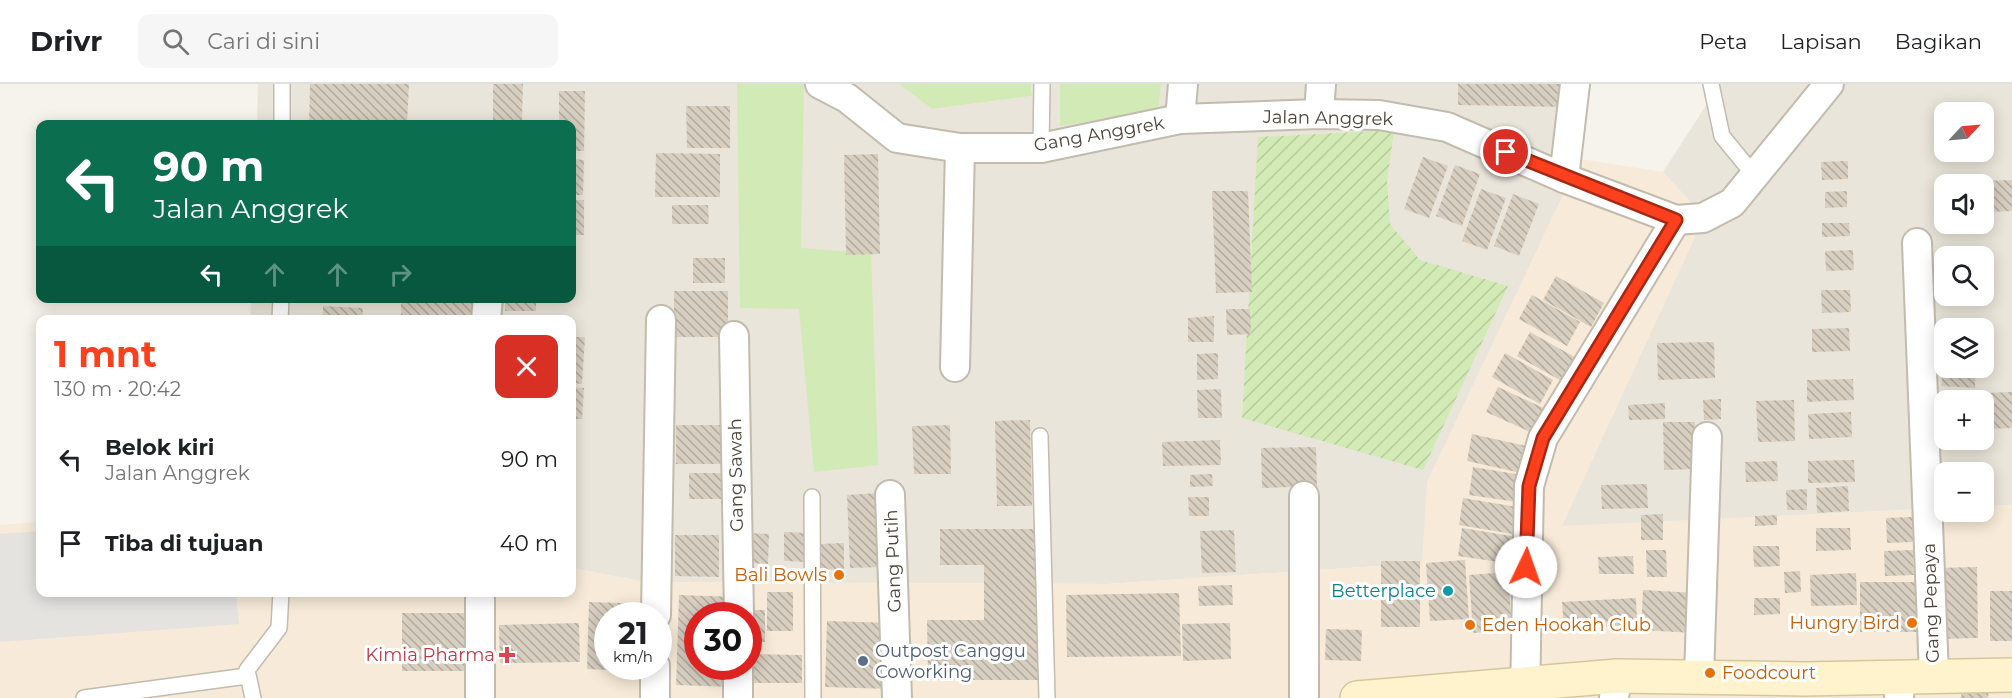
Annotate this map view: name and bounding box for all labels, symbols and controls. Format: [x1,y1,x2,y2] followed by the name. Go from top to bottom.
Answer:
[138,14,558,68] search box
[30,24,102,58] text: Drivr
[159,25,192,58] icon: search
[207,28,320,55] text: Cari di sini
[1699,29,1747,54] text: Peta
[1780,29,1862,54] text: Lapisan
[1895,29,1982,54] text: Bagikan
[1934,102,1994,162] north arrow
[1934,102,1994,522] map controls
[1262,106,1394,130] street label: Jalan Anggrek
[1032,112,1166,156] street label: Gang Anggrek
[1480,126,1531,177] pin
[1489,135,1522,168] icon: arrive
[153,140,264,192] text: 90 m
[54,144,132,222] icon: left
[1934,174,1994,234] button: sound
[153,192,349,225] text: Jalan Anggrek
[1934,246,1994,306] button: search
[195,258,228,291] icon: left
[258,258,291,291] icon: ahead
[321,258,354,291] icon: ahead
[384,258,417,291] icon: right
[1934,318,1994,378] button: layers
[54,332,157,376] text: 1 mnt
[495,335,558,398] button: close
[54,377,181,401] text: 130 m · 20:42
[1934,390,1994,450] button: +
[724,418,748,532] street label: Gang Sawah
[105,434,214,461] text: Belok kiri
[54,443,87,476] icon: left
[501,446,558,473] text: 90 m
[105,461,250,485] text: Jalan Anggrek
[1934,462,1994,522] button: −
[880,509,906,613] street label: Gang Putih
[54,527,87,560] icon: arrive
[105,530,263,557] text: Tiba di tujuan
[500,530,558,557] text: 40 m
[1494,535,1558,599] position arrow
[1918,543,1944,663] street label: Gang Pepaya
[734,564,827,586] place label: Bali Bowls
[832,568,846,582] marker: Bali Bowls
[1331,580,1436,602] place label: Betterplace
[1441,584,1455,598] marker: Betterplace
[684,602,762,680] speed limit sign: 30
[1790,612,1900,634] place label: Hungry Bird
[1482,614,1651,636] place label: Eden Hookah Club
[618,615,648,652] text: 21
[1905,616,1919,630] marker: Hungry Bird
[1463,618,1477,632] marker: Eden Hookah Club
[875,640,1026,683] place label: Outpost Canggu Coworking
[366,644,495,666] place label: Kimia Pharma
[613,647,653,666] text: km/h
[500,648,514,662] marker: Kimia Pharma
[856,654,870,668] marker: Outpost Canggu Coworking
[1722,662,1816,684] place label: Foodcourt
[1703,666,1717,680] marker: Foodcourt

